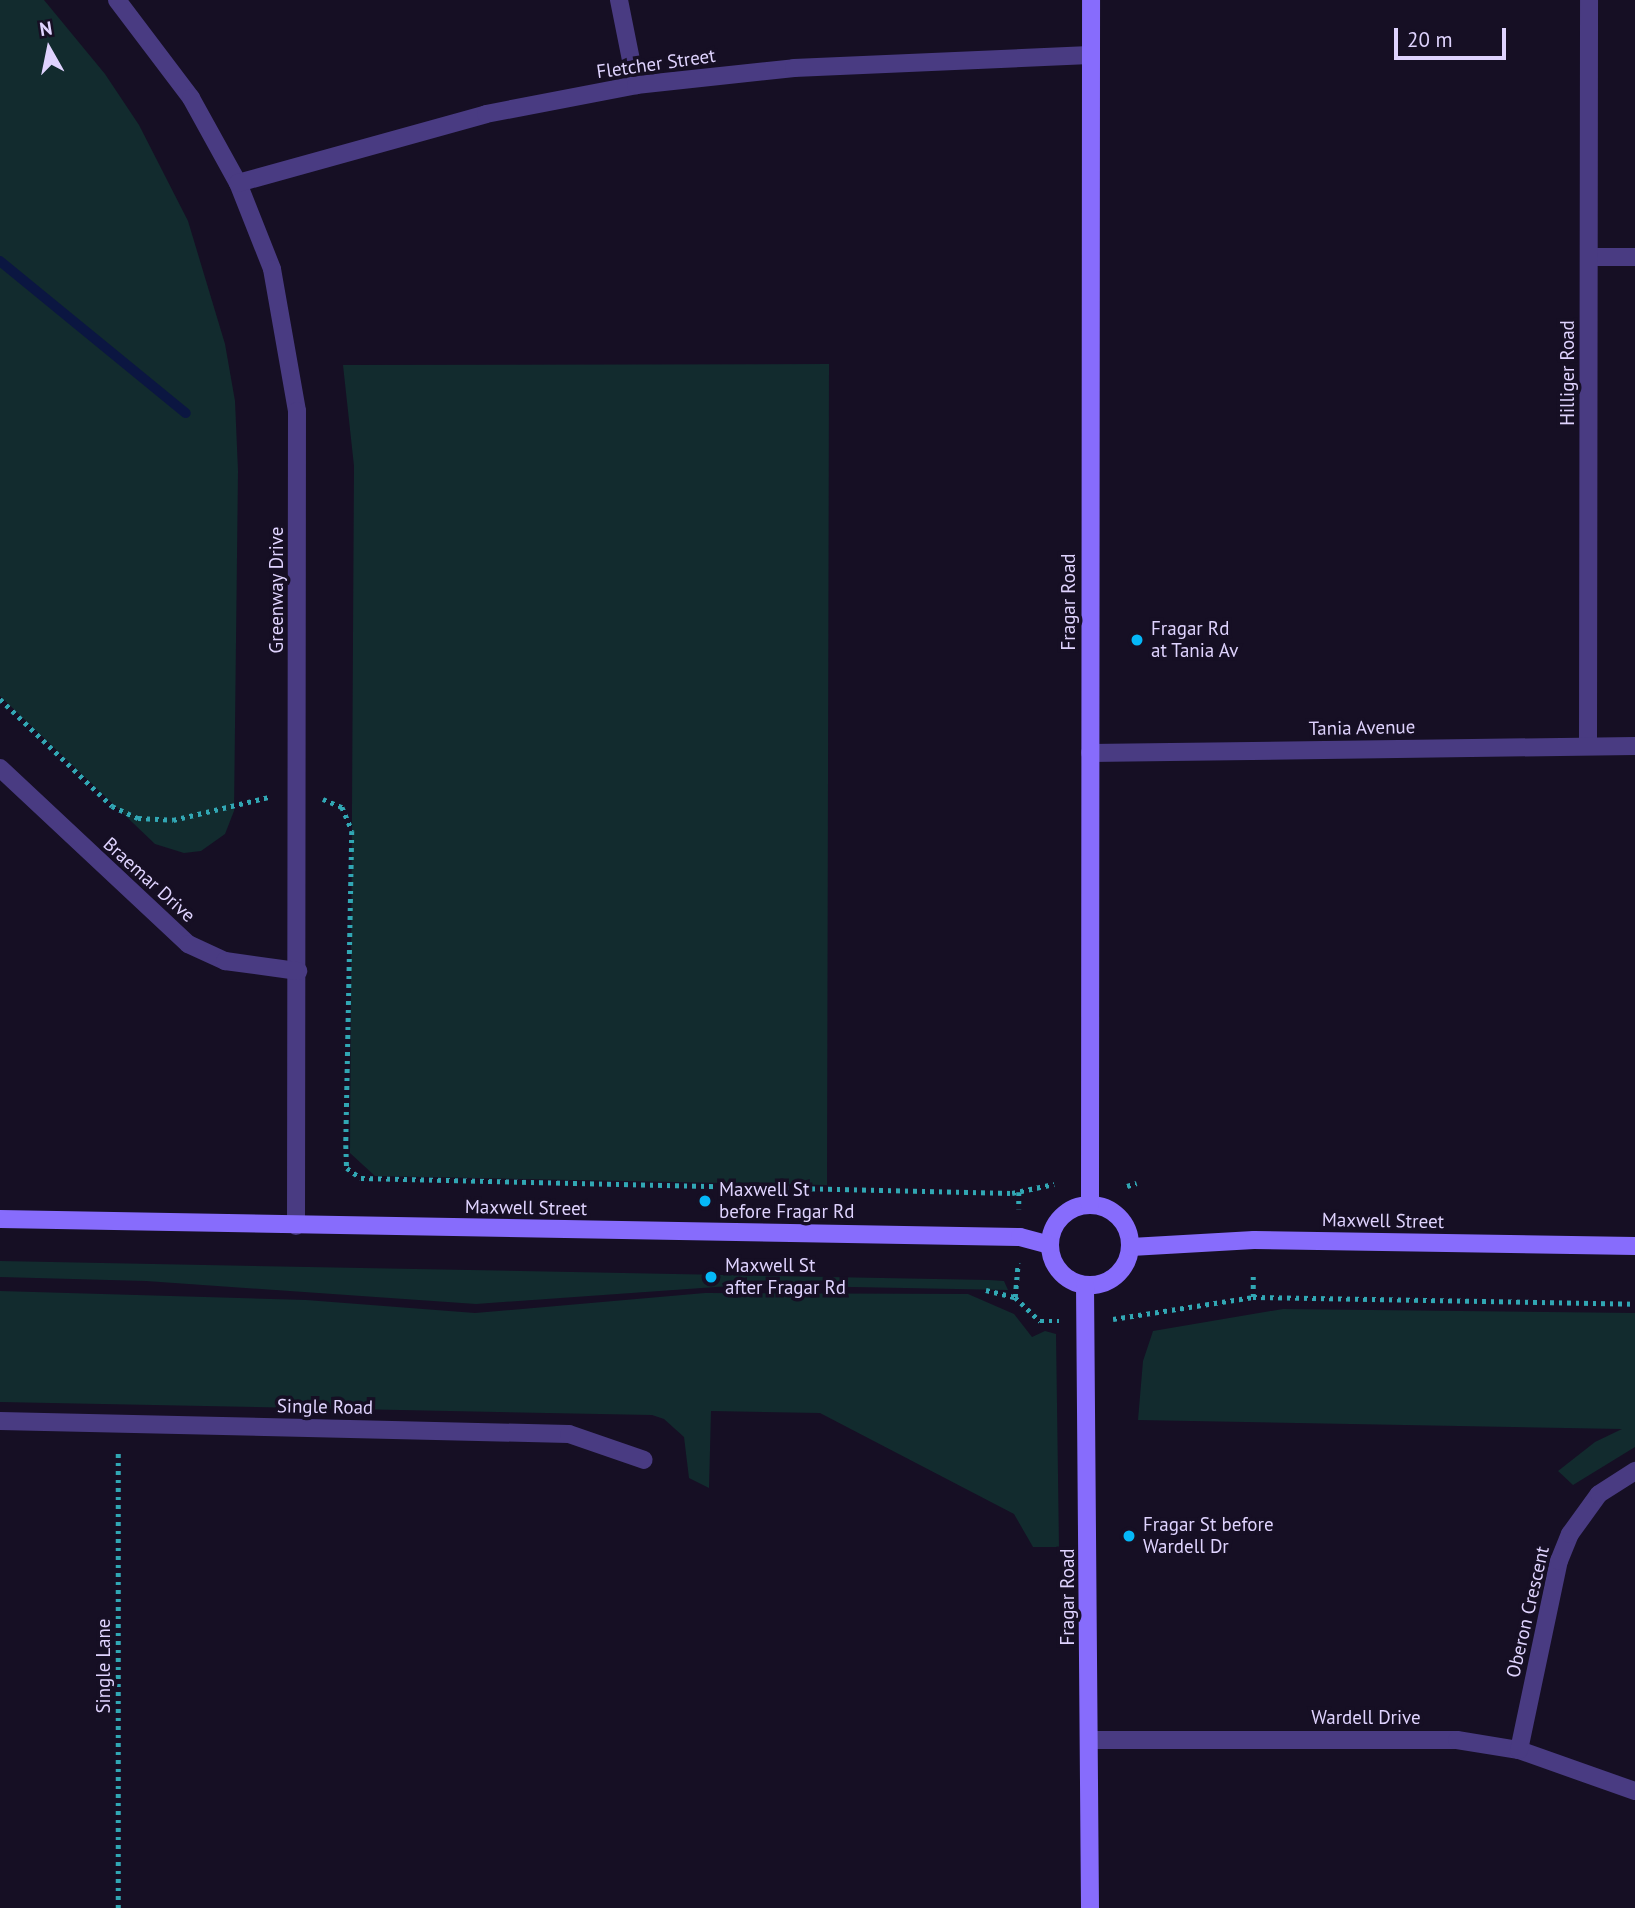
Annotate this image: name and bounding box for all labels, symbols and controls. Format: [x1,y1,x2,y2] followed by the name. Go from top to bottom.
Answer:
[14,14,84,84] north arrow
[1397,14,1509,58] scale bar
[38,15,54,41] text: N
[1407,26,1453,53] text: 20 m
[595,44,717,84] street label: Fletcher Street
[1557,320,1579,426] street label: Hilliger Road
[266,526,288,654] street label: Greenway Drive
[1058,553,1080,651] street label: Fragar Road
[1151,618,1240,662] place label: Fragar Rd at Tania Av
[1129,632,1145,648] marker: Fragar Rd at Tania Av
[1308,716,1416,740] street label: Tania Avenue
[98,833,200,927] street label: Braemar Drive
[719,1179,855,1223] place label: Maxwell St before Fragar Rd
[697,1193,713,1209] marker: Maxwell St before Fragar Rd
[465,1196,587,1220] street label: Maxwell Street
[1322,1209,1444,1233] street label: Maxwell Street
[725,1255,846,1299] place label: Maxwell St after Fragar Rd
[703,1269,719,1285] marker: Maxwell St after Fragar Rd
[277,1395,373,1419] street label: Single Road
[1143,1514,1274,1558] place label: Fragar St before Wardell Dr
[1121,1528,1137,1544] marker: Fragar St before Wardell Dr
[1502,1544,1554,1680] street label: Oberon Crescent
[1057,1548,1079,1646] street label: Fragar Road
[93,1619,115,1713] street label: Single Lane
[1311,1707,1421,1729] street label: Wardell Drive

